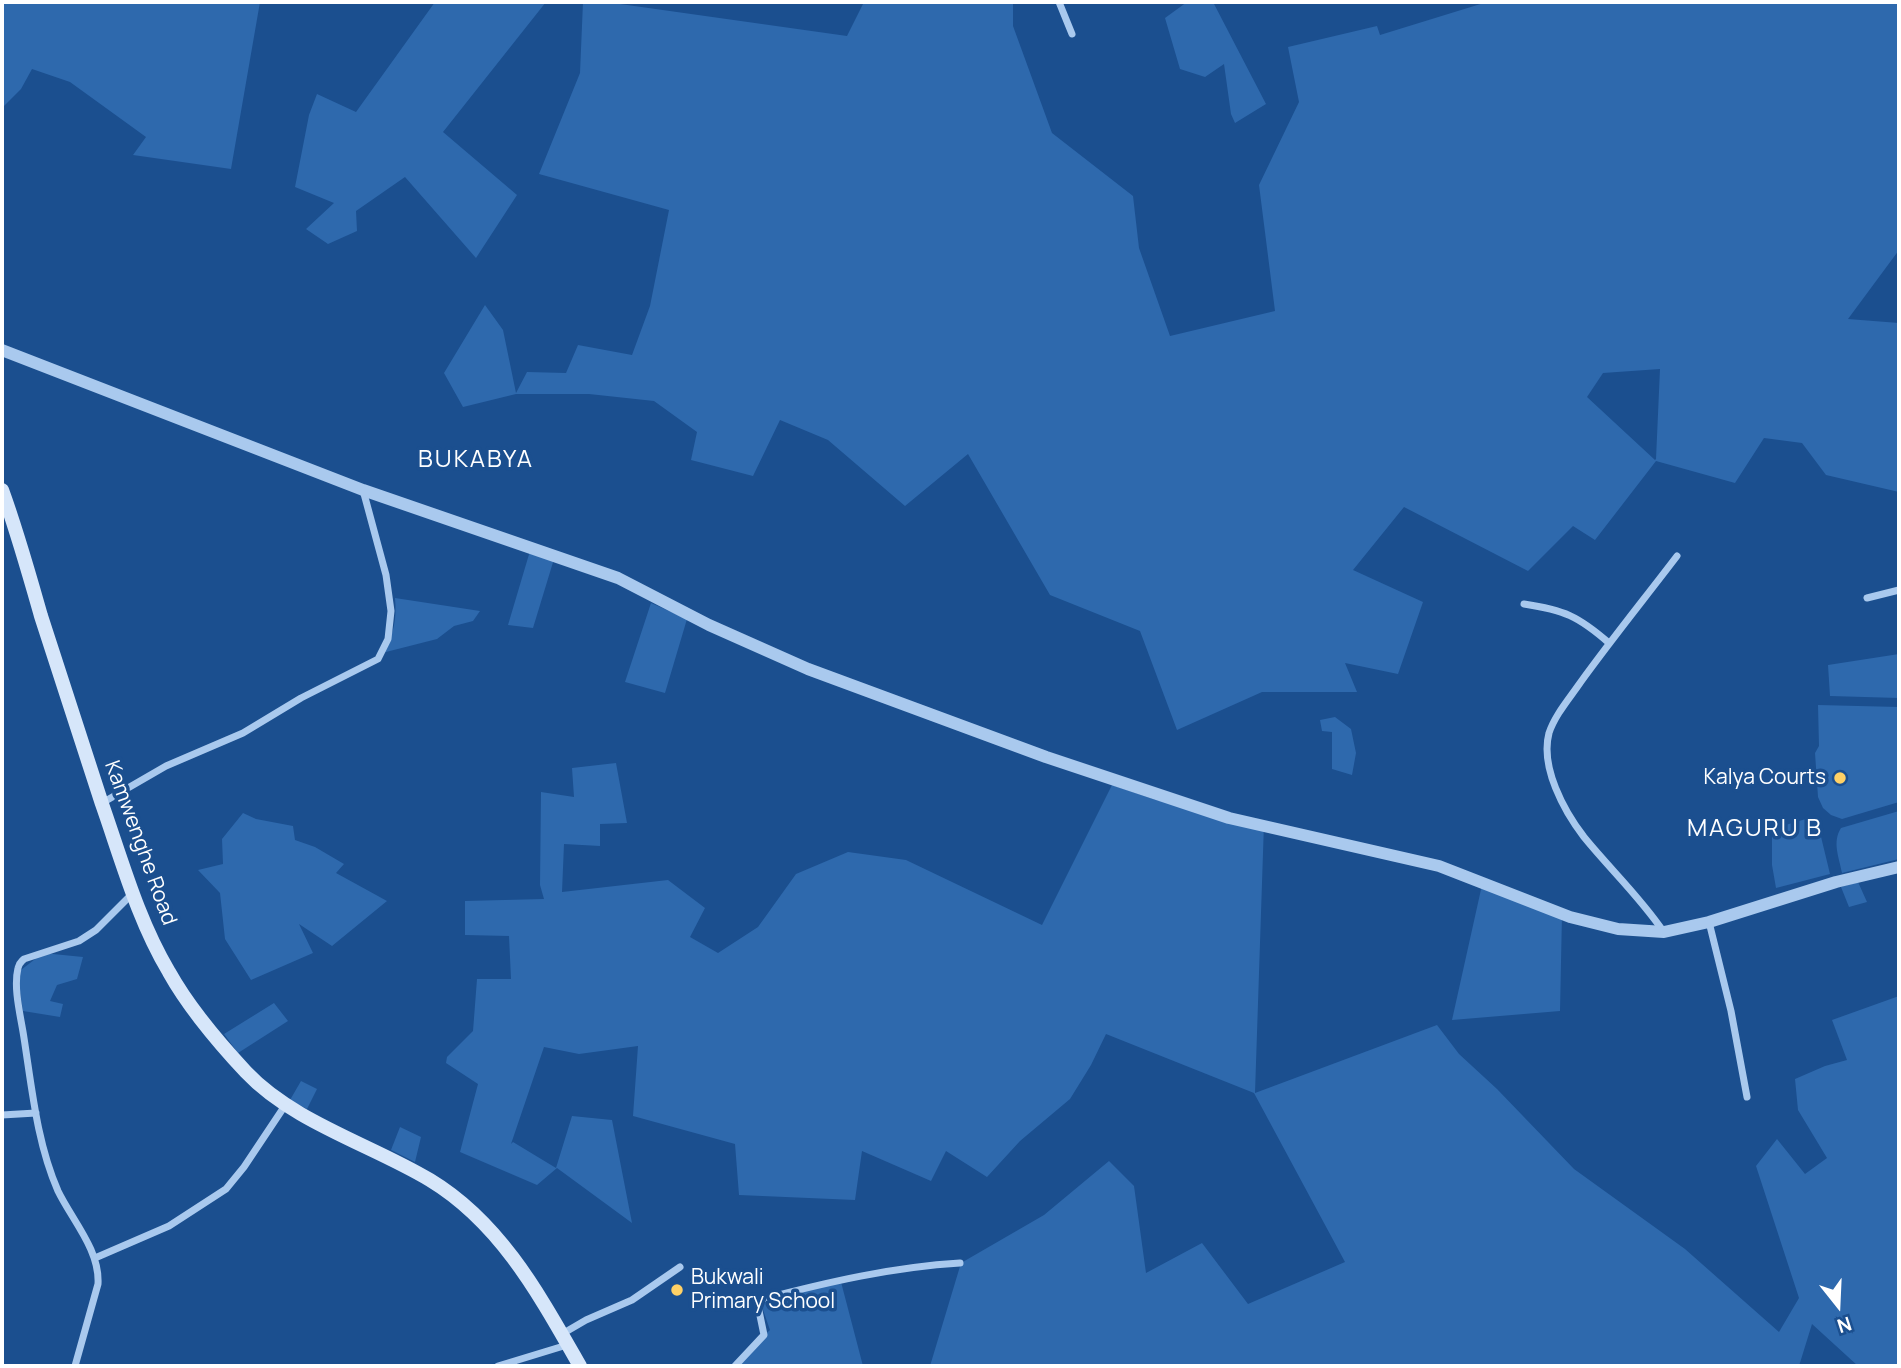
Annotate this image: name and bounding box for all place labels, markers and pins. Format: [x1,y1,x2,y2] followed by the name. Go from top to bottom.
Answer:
[1704,765,1826,791] place label: Kalya Courts
[1832,770,1848,786] marker: Kalya Courts
[691,1265,835,1315] place label: Bukwali Primary School
[669,1282,685,1298] marker: Bukwali Primary School

